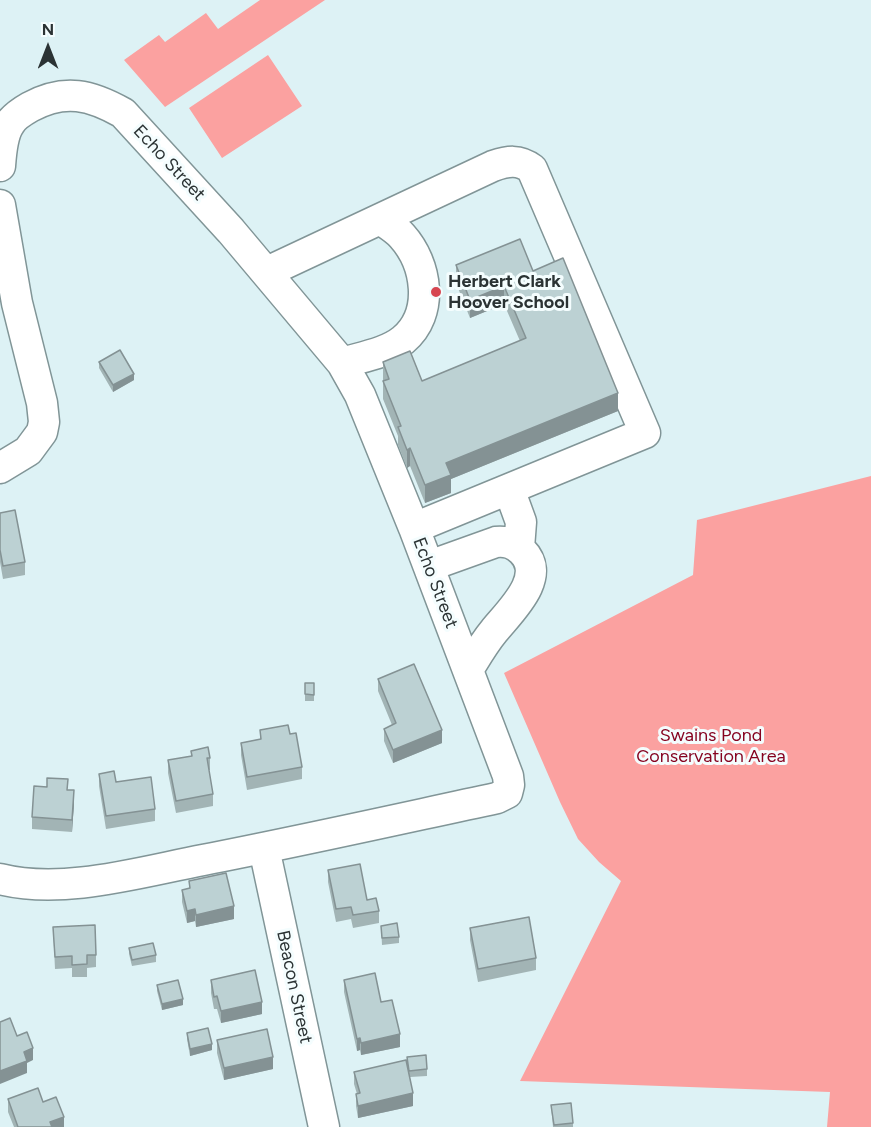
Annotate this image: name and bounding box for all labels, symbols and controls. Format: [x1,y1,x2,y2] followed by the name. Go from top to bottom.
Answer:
[18,18,78,78] north arrow
[42,20,54,39] text: N
[128,121,210,205] street label: Echo Street
[448,271,569,314] place label: Herbert Clark Hoover School
[429,285,443,299] marker: Herbert Clark Hoover School
[408,534,462,632] street label: Echo Street
[636,725,786,768] park label: Swains Pond Conservation Area
[271,928,317,1046] street label: Beacon Street

